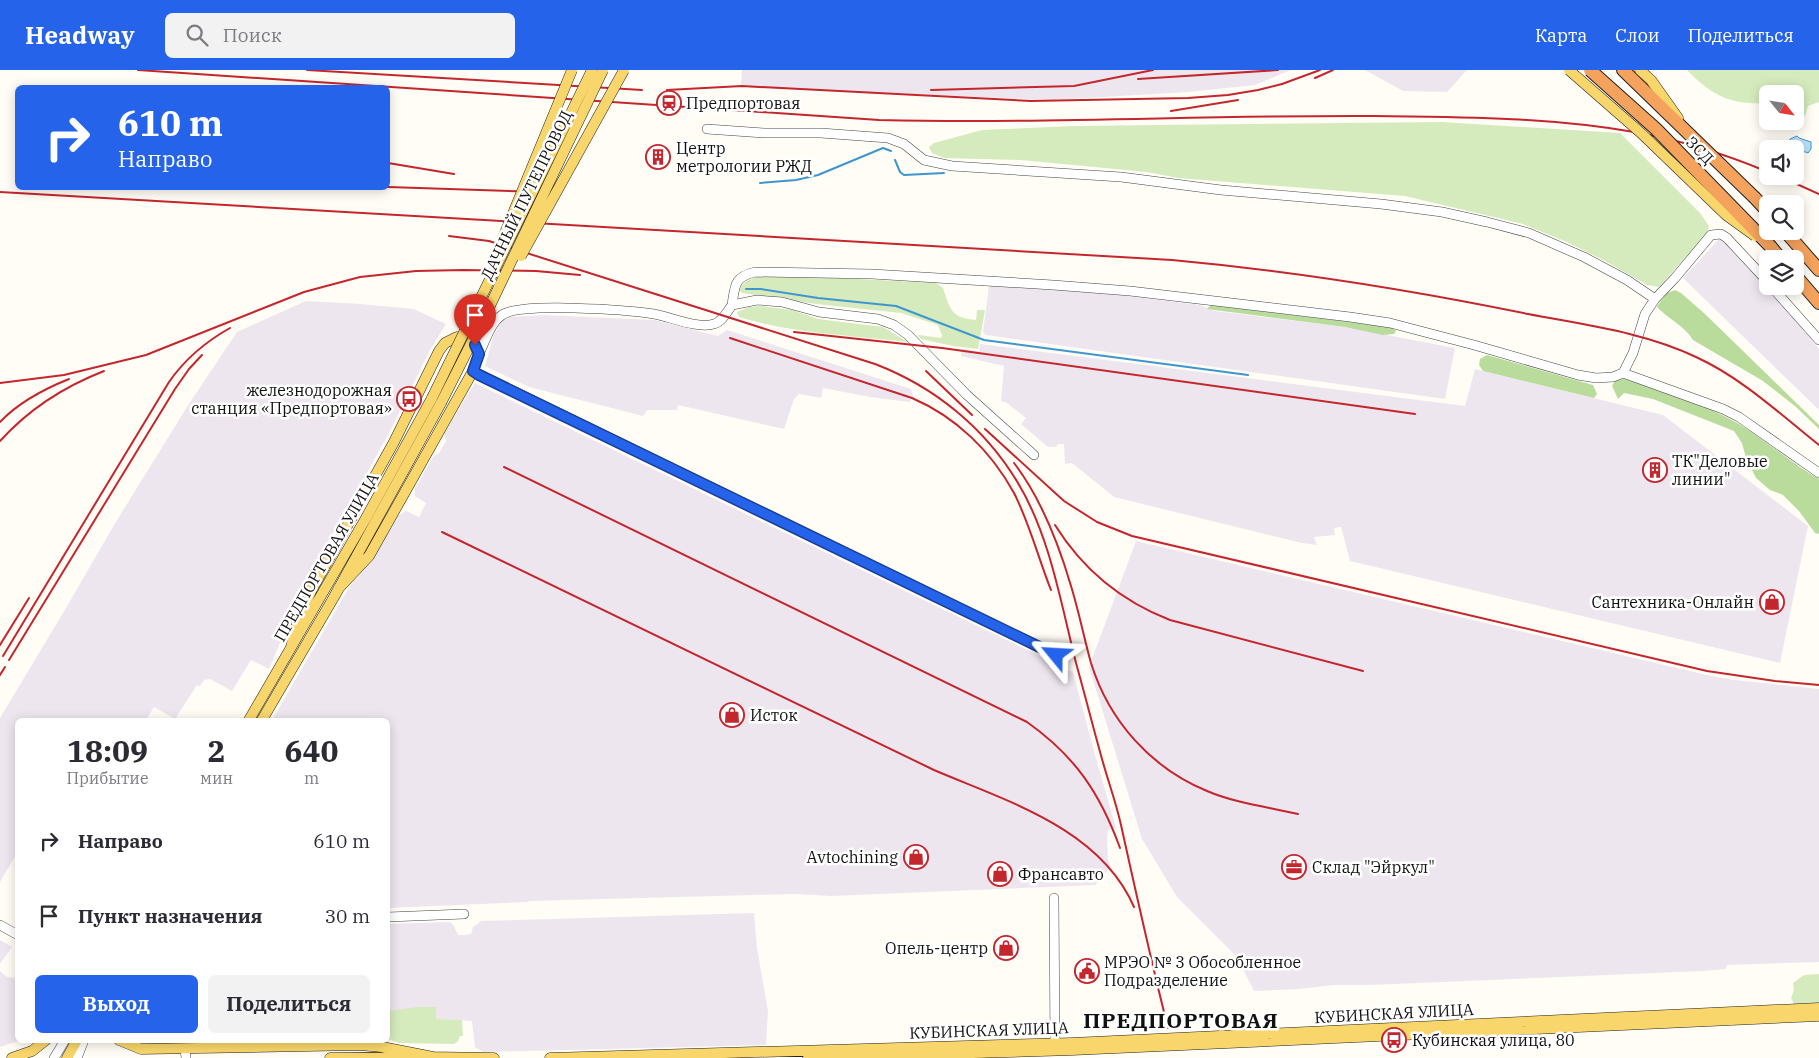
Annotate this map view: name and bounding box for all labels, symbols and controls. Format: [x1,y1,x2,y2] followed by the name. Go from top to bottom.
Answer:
[165,13,515,58] search box
[25,19,135,51] text: Headway
[183,21,211,49] icon: search
[223,23,282,47] text: Поиск
[1535,24,1587,47] text: Карта
[1615,24,1660,47] text: Слои
[1688,24,1794,47] text: Поделиться
[1759,85,1804,130] north arrow
[1759,85,1804,295] map controls
[656,90,682,116] station icon: Предпортовая
[686,93,800,113] place label: Предпортовая
[118,100,223,146] text: 610 m
[35,105,100,170] icon: right
[476,107,576,283] street label: ДАЧНЫЙ ПУТЕПРОВОД
[1682,132,1718,168] street label: ЗСД
[676,138,812,176] place label: Центр метрологии РЖД
[1759,140,1804,185] button: sound
[118,144,212,173] text: Направо
[645,144,671,170] building icon: Центр метрологии РЖД
[1759,195,1804,240] button: search
[1759,250,1804,295] button: layers
[454,294,496,345] pin
[461,301,489,329] icon: arrive
[191,380,392,418] place label: железнодорожная станция «Предпортовая»
[396,386,422,412] bus stop icon: железнодорожная станция «Предпортовая»
[1672,451,1768,489] place label: ТК"Деловые линии"
[1642,457,1668,483] building icon: ТК"Деловые линии"
[269,469,383,645] street label: ПРЕДПОРТОВАЯ УЛИЦА
[1759,589,1785,615] shop icon: Сантехника-Онлайн
[1591,592,1754,612] place label: Сантехника-Онлайн
[1029,628,1081,680] position arrow
[719,702,745,728] shop icon: Исток
[750,705,798,725] place label: Исток
[67,731,148,770] text: 18:09
[208,731,226,770] text: 2
[285,731,339,770] text: 640
[66,768,149,788] text: Прибытие
[200,768,233,788] text: мин
[304,768,319,788] text: m
[35,827,63,855] icon: right
[78,829,163,853] text: Направо
[313,829,370,853] text: 610 m
[903,844,929,870] shop icon: Avtochining
[807,847,898,867] place label: Avtochining
[1281,854,1307,880] office icon: Склад "Эйркул"
[1312,857,1435,877] place label: Склад "Эйркул"
[987,861,1013,887] shop icon: Франсавто
[1018,864,1104,884] place label: Франсавто
[35,902,63,930] icon: arrive
[78,904,262,928] text: Пункт назначения
[325,904,370,928] text: 30 m
[993,935,1019,961] shop icon: Опель-центр
[885,938,988,958] place label: Опель-центр
[1104,952,1301,990] place label: МРЭО № 3 Обособленное Подразделение
[1074,958,1100,984] public building icon: МРЭО № 3 Обособленное Подразделение
[35,975,198,1033] button: Выход
[208,975,370,1033] button: Поделиться
[1314,999,1474,1027] street label: КУБИНСКАЯ УЛИЦА
[1083,1006,1279,1034] district label: ПРЕДПОРТОВАЯ
[909,1017,1069,1043] street label: КУБИНСКАЯ УЛИЦА
[1381,1027,1407,1053] bus stop icon: Кубинская улица, 80
[1412,1030,1575,1050] place label: Кубинская улица, 80

